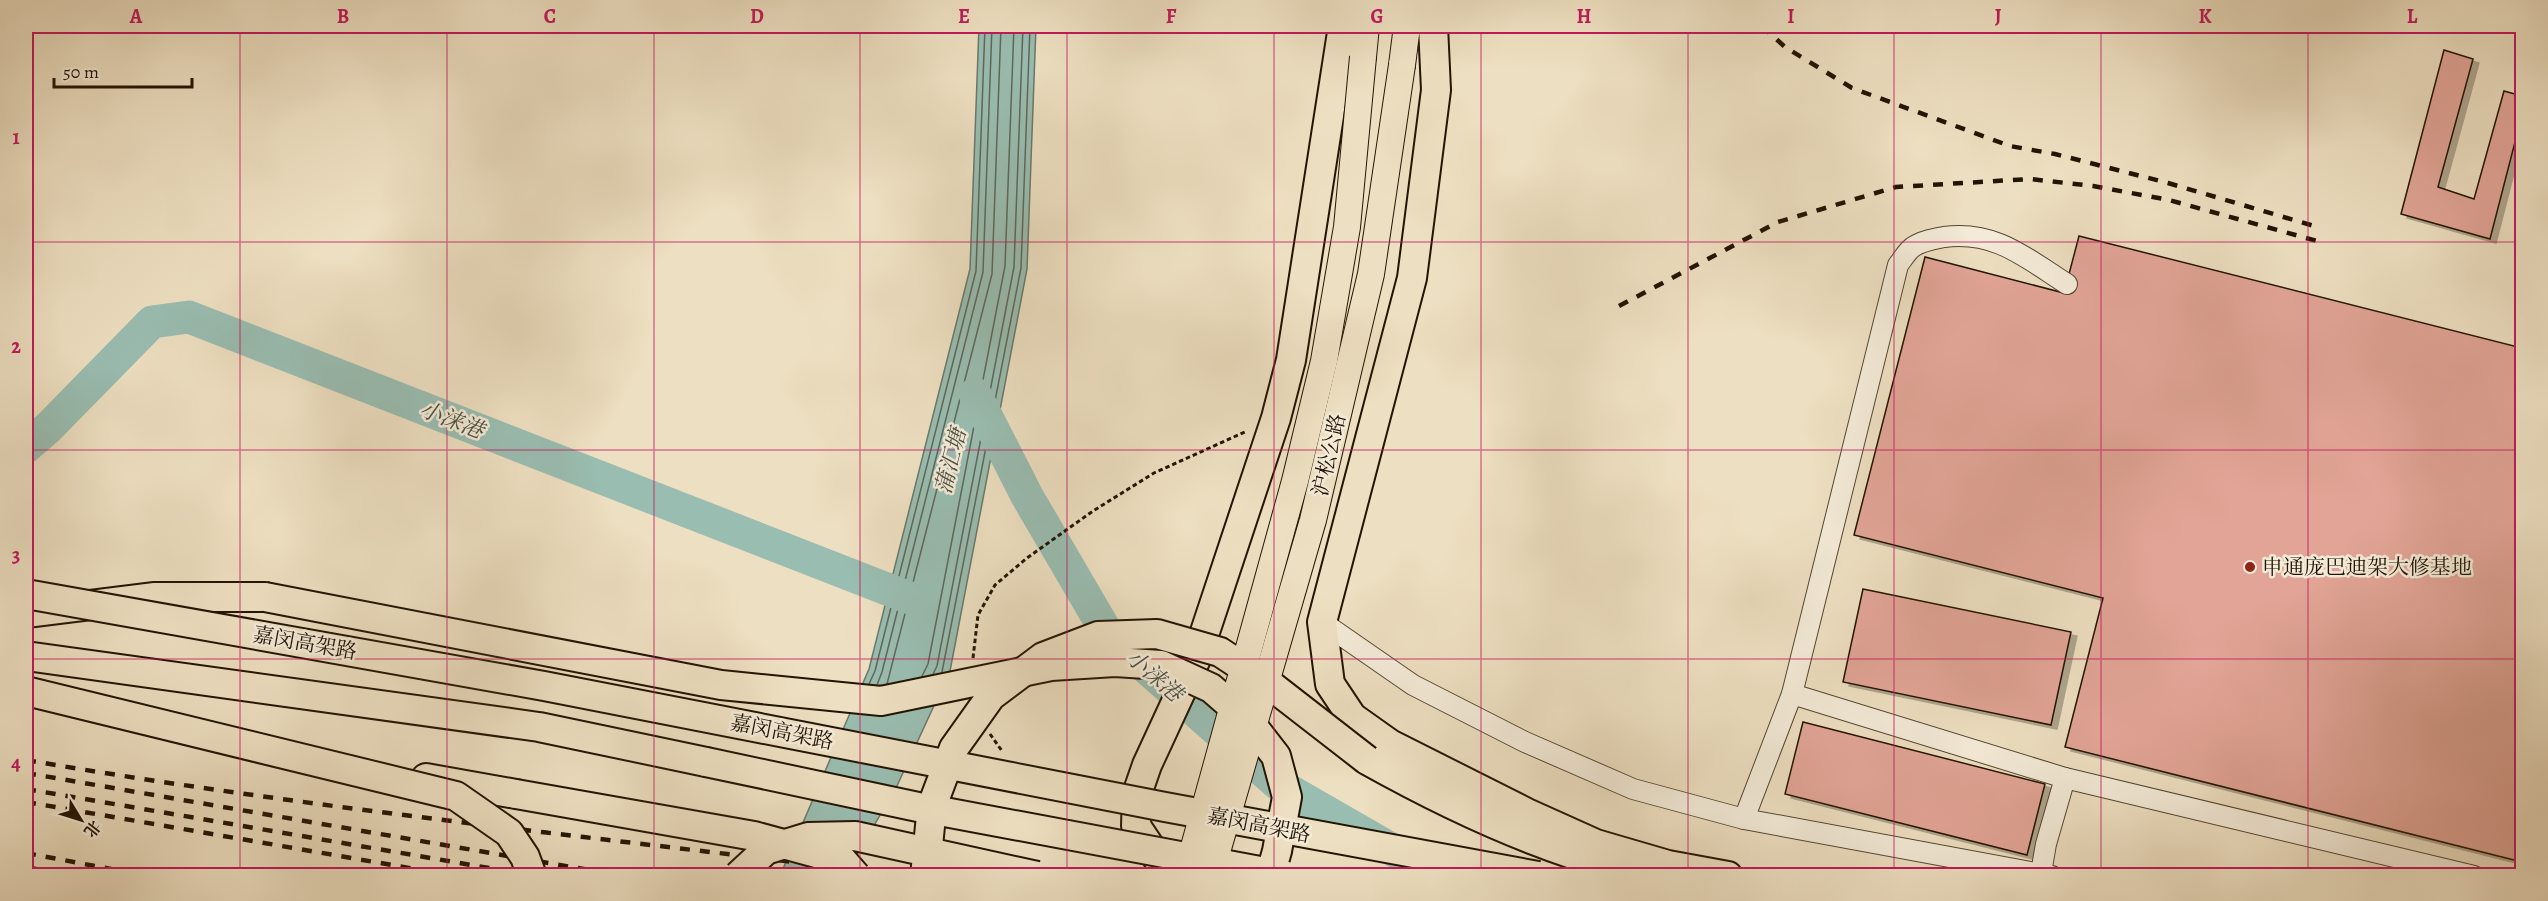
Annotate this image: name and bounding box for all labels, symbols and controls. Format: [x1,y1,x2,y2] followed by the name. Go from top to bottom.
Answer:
[129,3,143,30] text: A
[337,3,349,30] text: B
[544,3,556,30] text: C
[750,3,764,30] text: D
[958,3,970,30] text: E
[1166,3,1177,30] text: F
[1370,3,1384,30] text: G
[1577,3,1592,30] text: H
[1787,3,1795,30] text: I
[1995,3,2002,30] text: J
[2198,3,2212,30] text: K
[2407,3,2418,30] text: L
[54,51,192,89] scale bar
[63,60,99,84] text: 50 m
[12,124,20,151] text: 1
[11,333,21,360] text: 2
[415,394,491,447] water label: 小涞港
[1306,411,1352,499] street label: 沪松公路
[928,423,974,497] water label: 蒲汇塘
[12,542,20,569] text: 3
[2262,553,2472,581] place label: 申通庞巴迪架大修基地
[2243,560,2257,574] marker: 申通庞巴迪架大修基地
[251,620,359,666] street label: 嘉闵高架路
[1120,643,1191,711] water label: 小涞港
[728,708,836,756] street label: 嘉闵高架路
[11,750,21,777] text: 4
[51,790,111,850] north arrow
[1205,801,1313,849] street label: 嘉闵高架路
[78,816,106,842] text: 北

